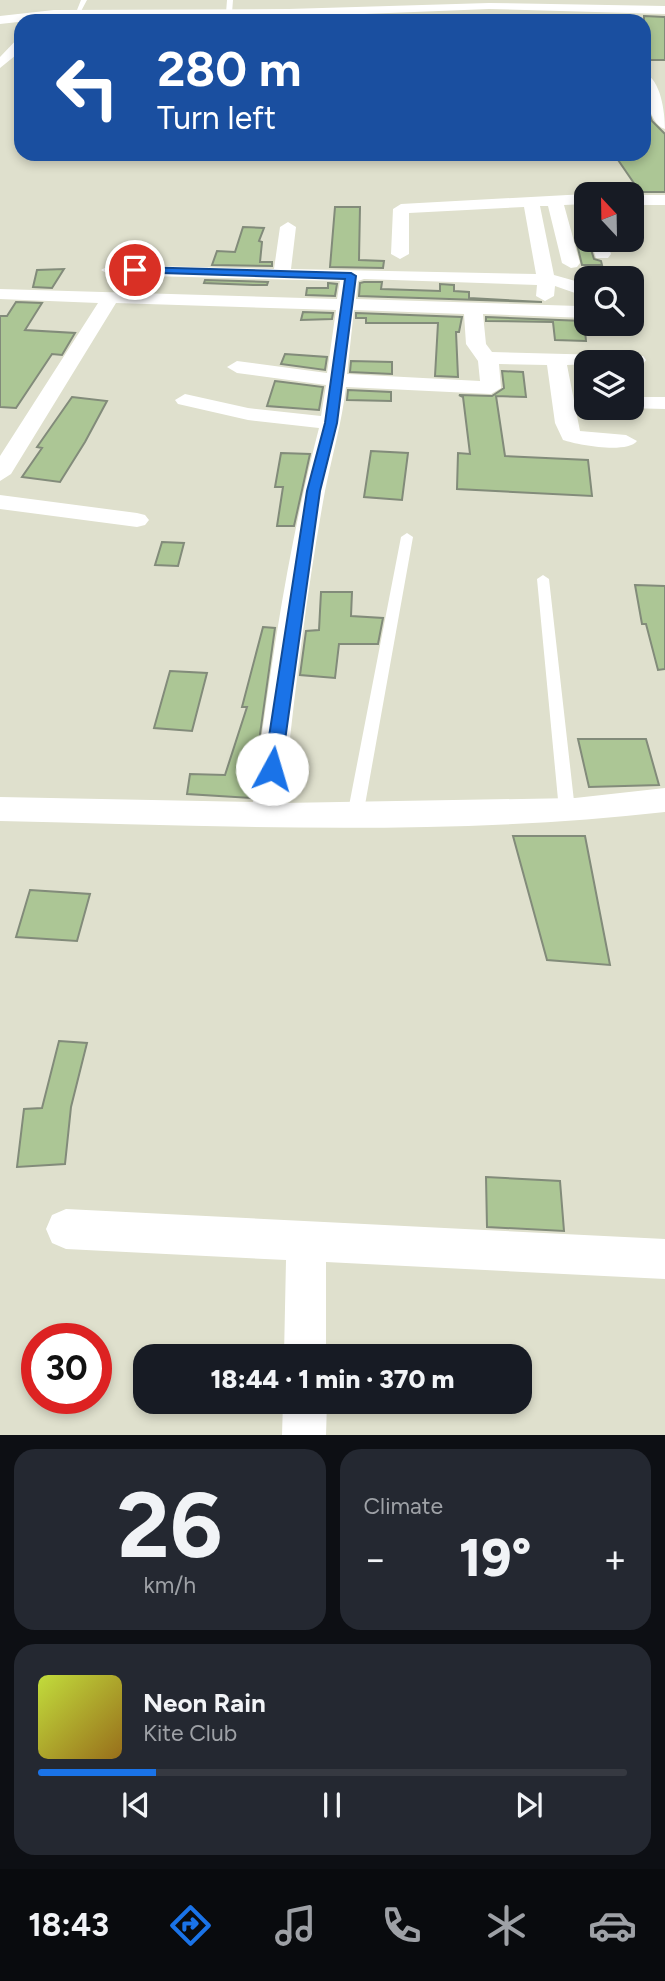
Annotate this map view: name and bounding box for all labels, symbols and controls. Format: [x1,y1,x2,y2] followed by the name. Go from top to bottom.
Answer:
[157,39,302,98] text: 280 m
[42,42,133,133] icon: left
[157,99,276,137] text: Turn left
[574,182,644,252] north arrow
[574,182,644,420] map controls
[105,240,165,300] pin
[116,251,154,289] icon: arrive
[574,266,644,336] button: search
[574,350,644,420] button: layers
[235,732,309,806] position arrow
[21,1323,112,1414] speed limit sign: 30
[211,1363,454,1395] text: 18:44 · 1 min · 370 m
[117,1471,222,1580] text: 26
[364,1492,443,1520] text: Climate
[459,1527,532,1589] text: 19°
[364,1536,387,1582] text: −
[603,1536,627,1582] text: +
[143,1571,196,1599] text: km/h
[143,1687,266,1719] text: Neon Rain
[143,1719,237,1747] text: Kite Club
[117,1786,155,1824] icon: previous
[313,1786,351,1824] icon: pause
[510,1786,548,1824] icon: next
[166,1901,215,1950] icon: directions
[271,1901,320,1950] icon: music
[377,1901,426,1950] icon: phone
[482,1901,531,1950] icon: climate
[588,1901,637,1950] icon: car
[28,1906,109,1944] text: 18:43

